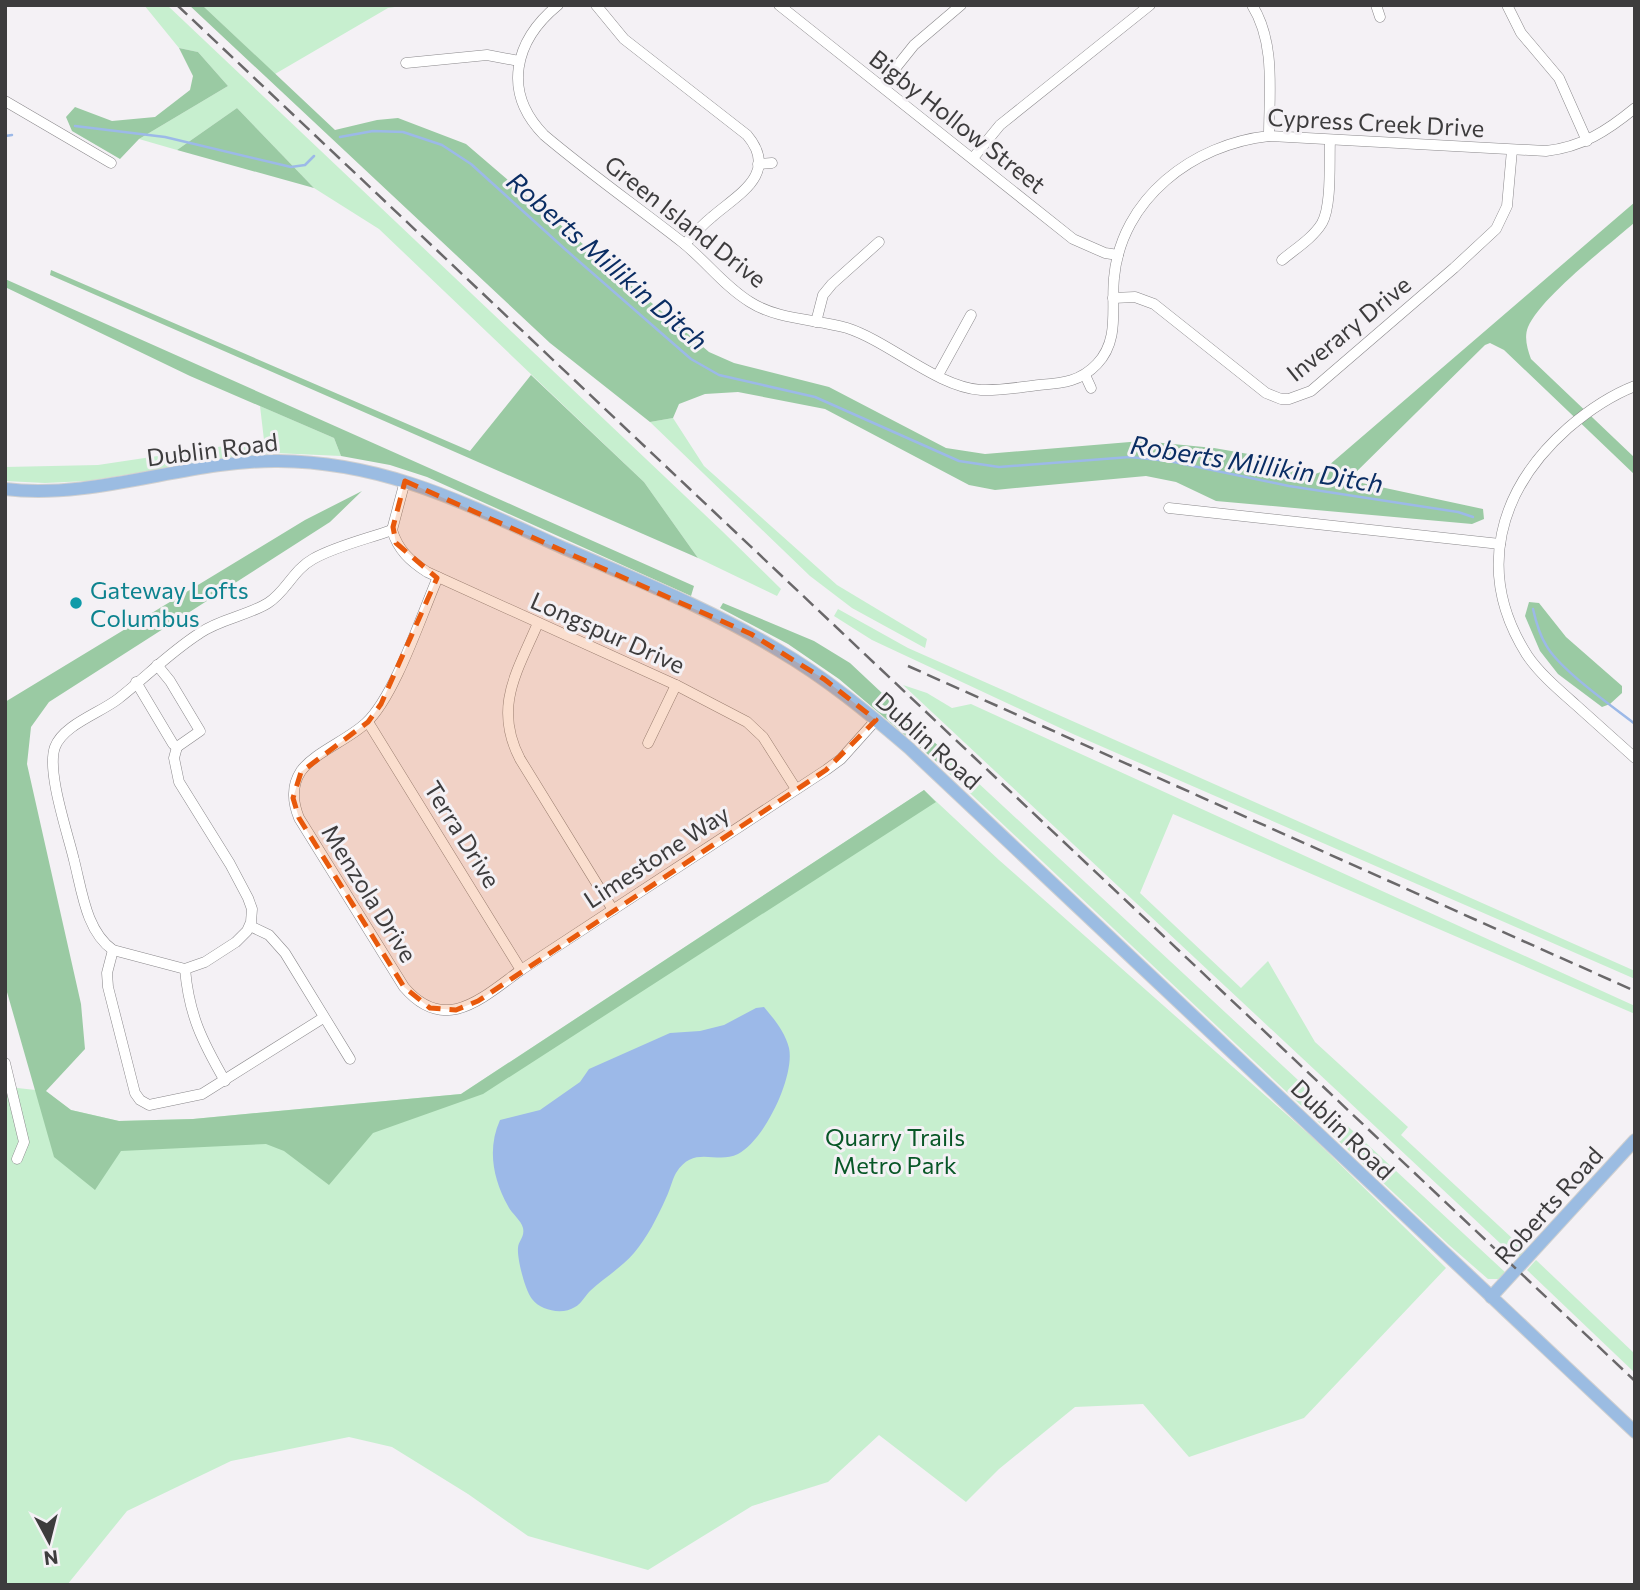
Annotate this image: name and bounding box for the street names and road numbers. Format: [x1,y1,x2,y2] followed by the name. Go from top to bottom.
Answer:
[864,43,1052,199] street label: Bigby Hollow Street
[1267,102,1485,142] street label: Cypress Creek Drive
[599,149,773,293] street label: Green Island Drive
[1280,269,1416,387] street label: Inverary Drive
[145,427,279,471] street label: Dublin Road
[526,585,690,679] street label: Longspur Drive
[870,685,988,795] street label: Dublin Road
[419,775,507,893] street label: Terra Drive
[578,798,734,914] street label: Limestone Way
[316,819,424,967] street label: Menzola Drive
[1285,1073,1401,1185] street label: Dublin Road
[1488,1140,1608,1270] street label: Roberts Road

